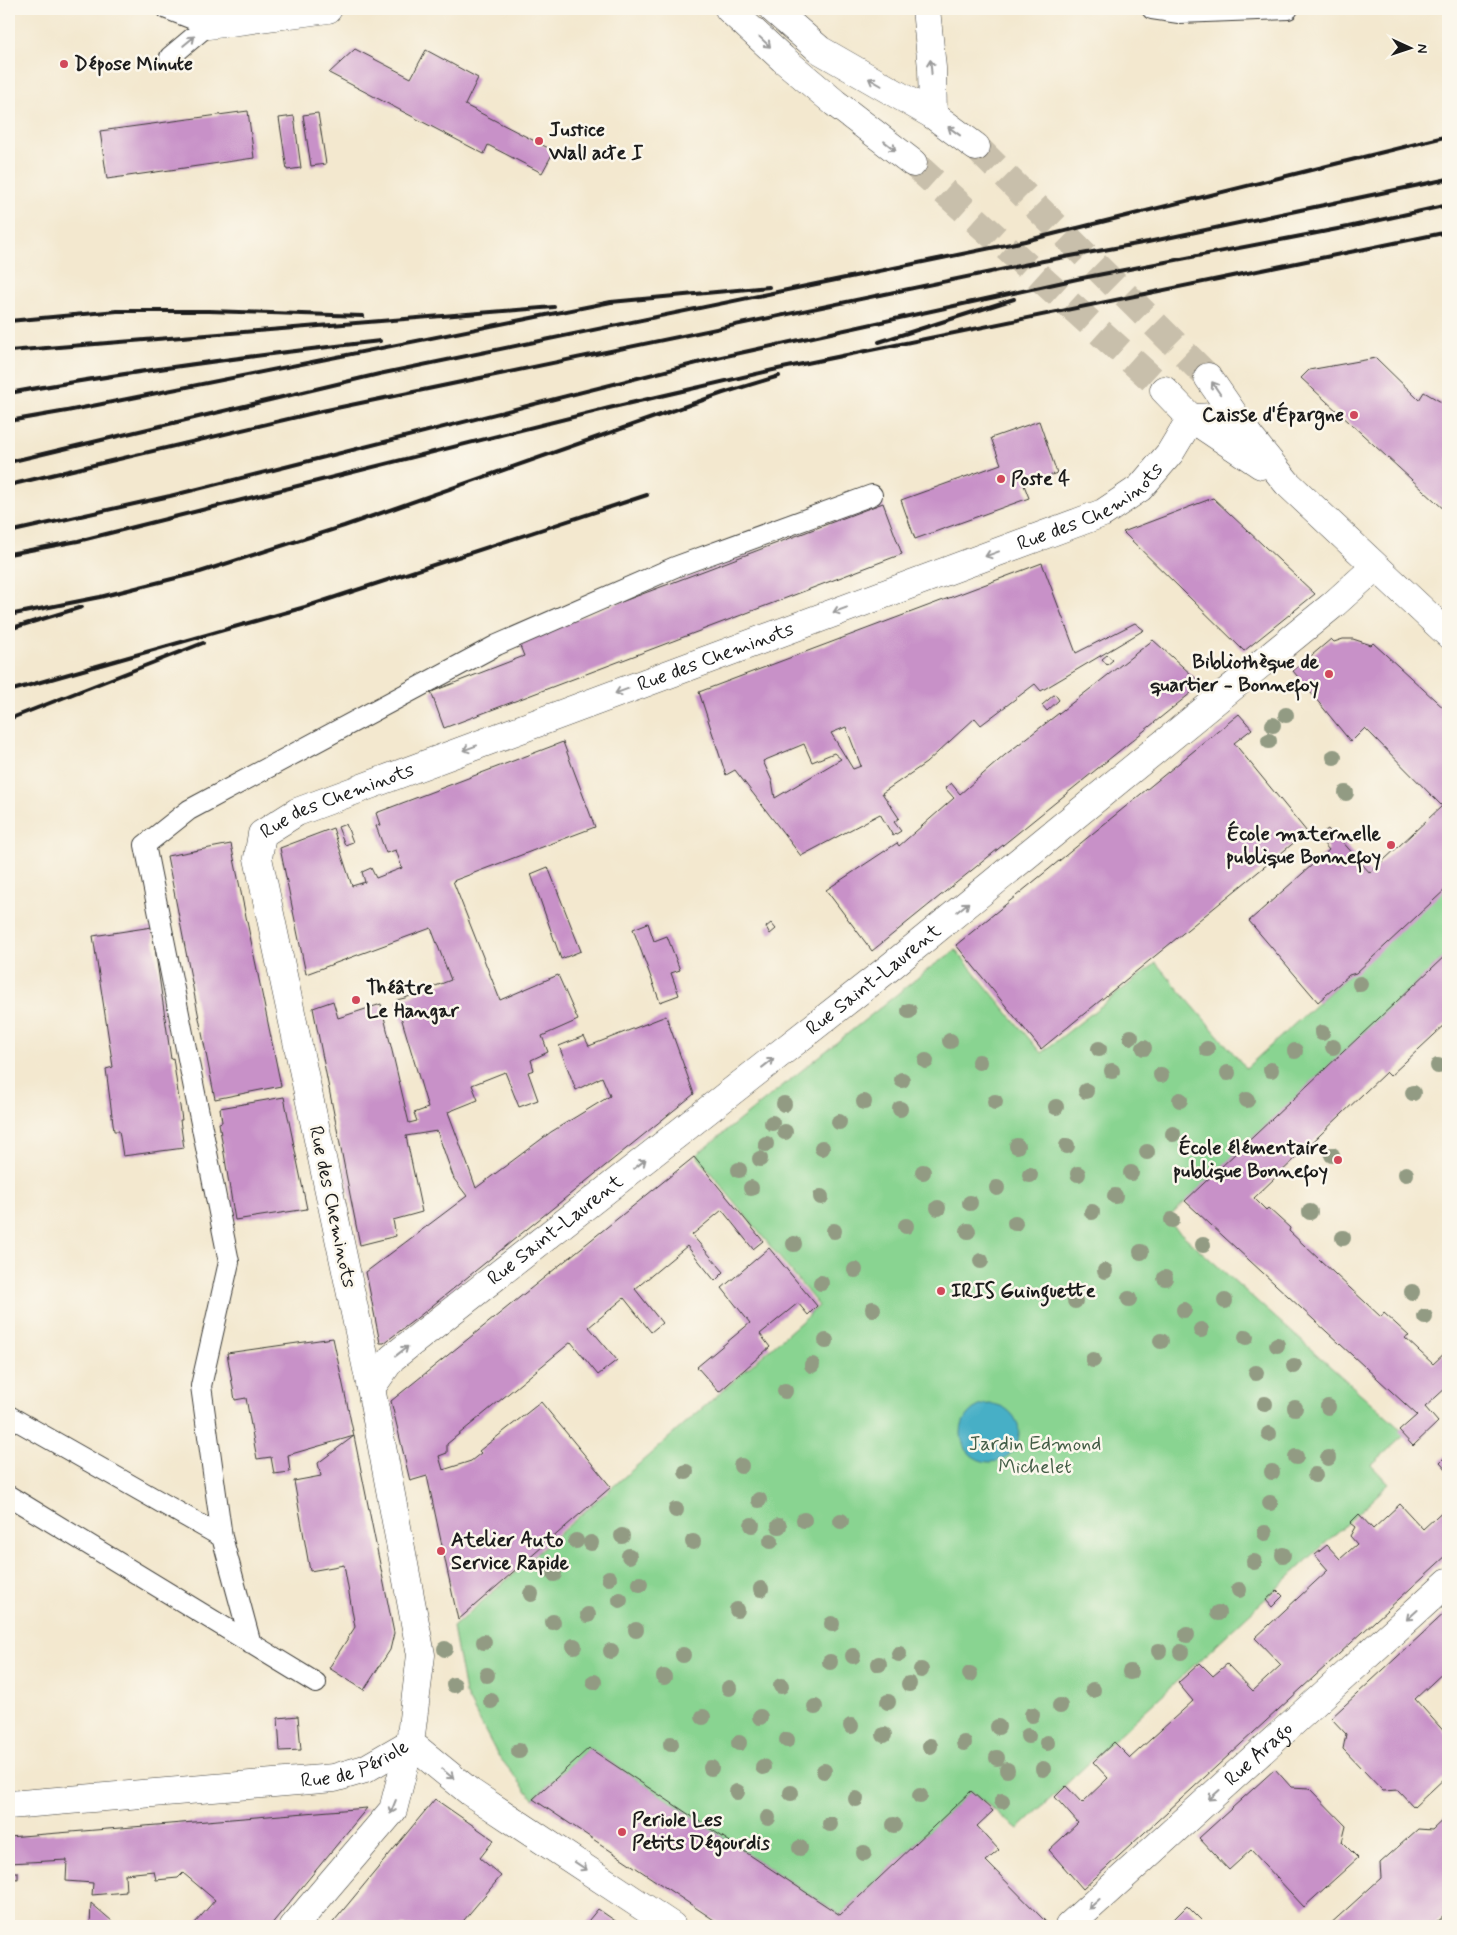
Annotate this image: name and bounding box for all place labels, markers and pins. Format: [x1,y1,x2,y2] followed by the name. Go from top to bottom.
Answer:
[74,51,193,78] place label: Dépose Minute
[58,58,70,70] marker: Dépose Minute
[548,117,644,167] place label: Justice Wall acte I
[533,135,545,147] marker: Justice Wall acte I
[1202,401,1344,431] place label: Caisse d'Épargne
[1348,409,1360,421] marker: Caisse d'Épargne
[1011,466,1070,493] place label: Poste 4
[995,473,1007,485] marker: Poste 4
[1149,649,1320,701] place label: Bibliothèque de quartier - Bonnefoy
[1323,668,1335,680] marker: Bibliothèque de quartier - Bonnefoy
[1226,820,1382,873] place label: École maternelle publique Bonnefoy
[1385,839,1397,851] marker: École maternelle publique Bonnefoy
[366,975,459,1025] place label: Théâtre Le Hangar
[350,994,362,1006] marker: Théâtre Le Hangar
[1173,1134,1328,1187] place label: École élémentaire publique Bonnefoy
[1332,1154,1344,1166] marker: École élémentaire publique Bonnefoy
[951,1278,1096,1307] place label: IRIS Guinguette
[935,1285,947,1297] marker: IRIS Guinguette
[451,1527,569,1577] place label: Atelier Auto Service Rapide
[435,1545,447,1557] marker: Atelier Auto Service Rapide
[632,1807,770,1857] place label: Periole Les Petits Dégourdis
[616,1826,628,1838] marker: Periole Les Petits Dégourdis

